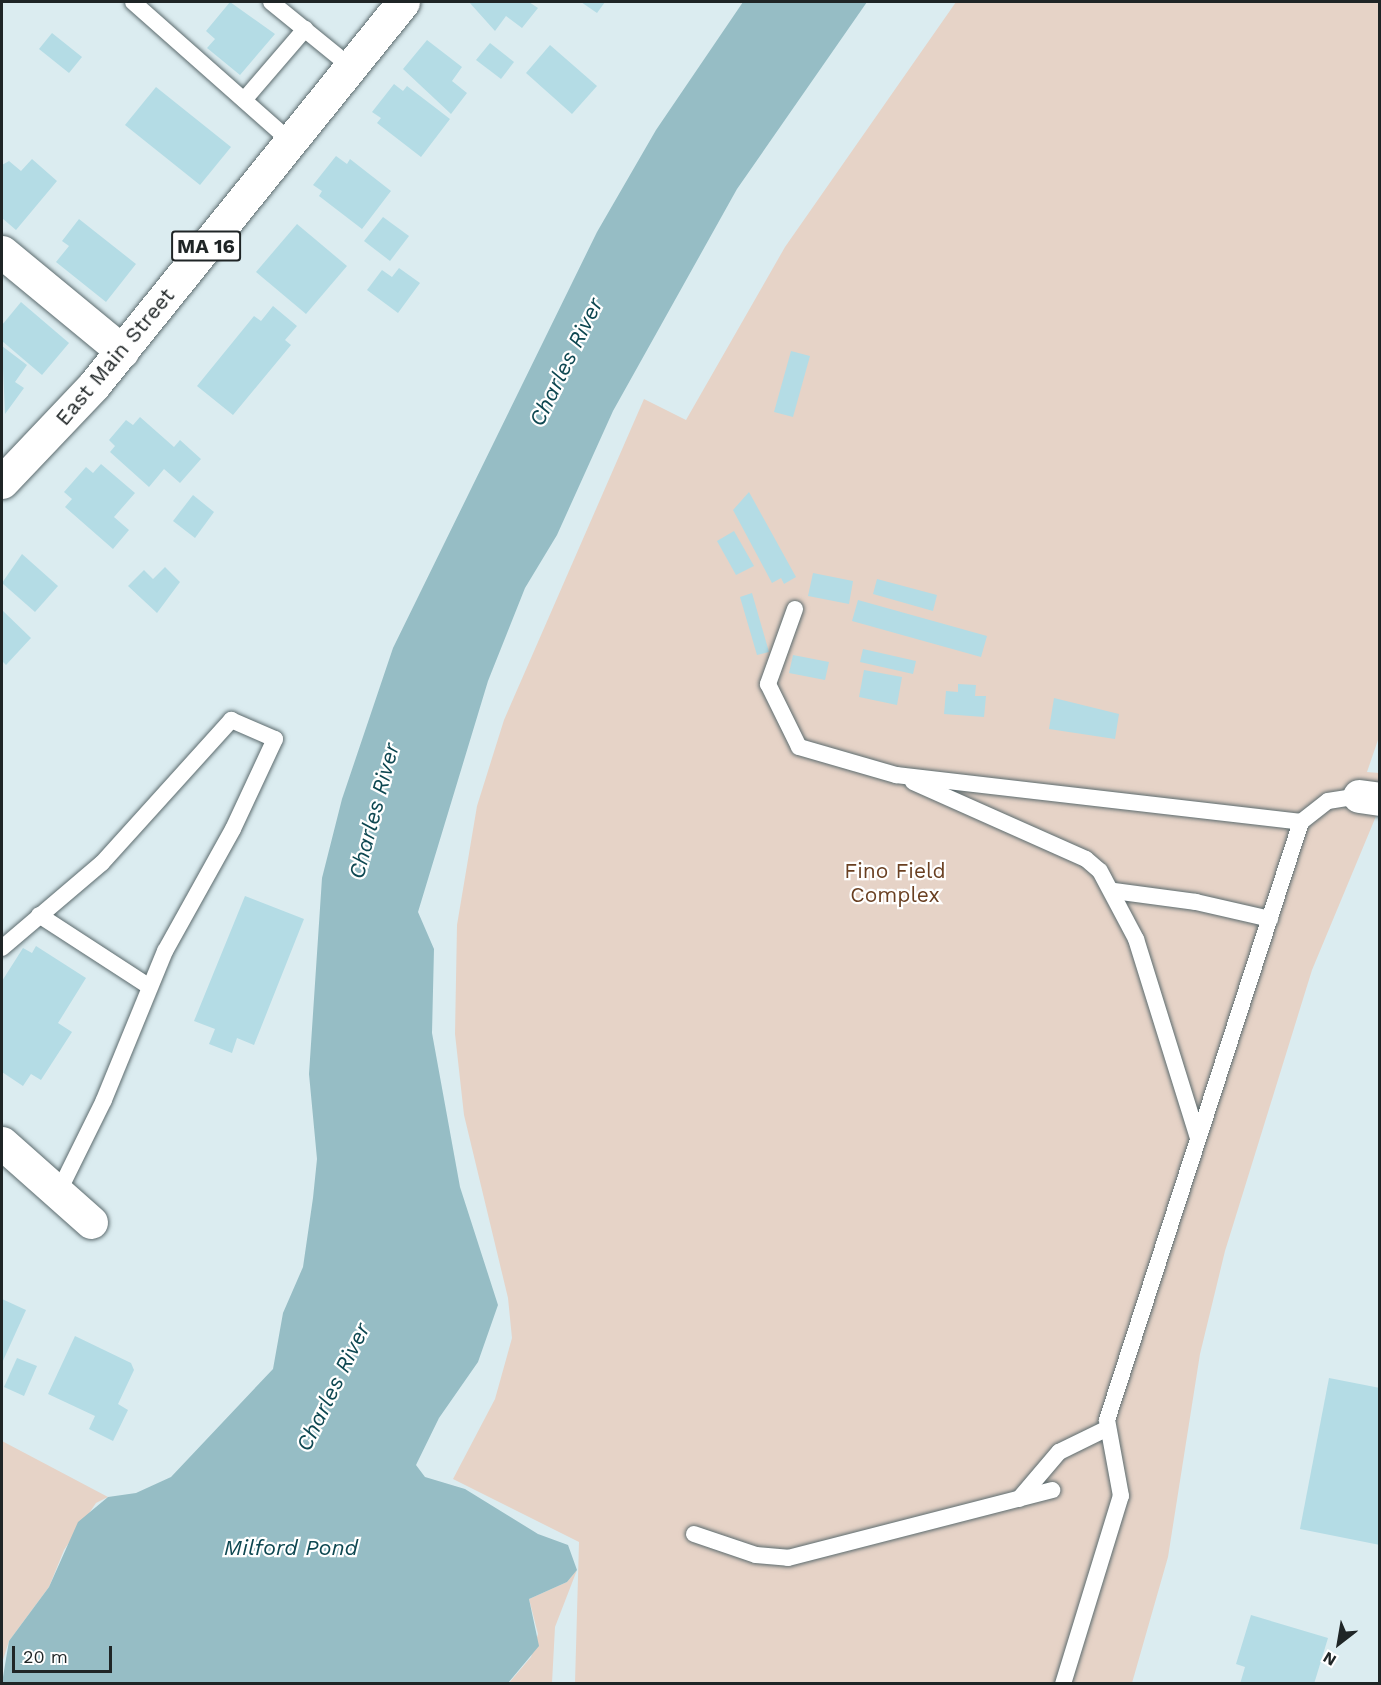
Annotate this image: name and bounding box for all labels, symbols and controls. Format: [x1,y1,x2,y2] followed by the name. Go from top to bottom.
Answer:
[170,229,242,263] road number: MA 16
[50,283,180,431] street label: East Main Street
[524,293,608,431] water label: Charles River
[343,740,405,882] water label: Charles River
[844,858,946,908] park label: Fino Field Complex
[291,1318,375,1456] water label: Charles River
[224,1535,358,1561] water label: Milford Pond
[1309,1613,1369,1673] north arrow
[15,1634,116,1672] scale bar
[23,1646,68,1667] text: 20 m
[1320,1648,1339,1670] text: N

